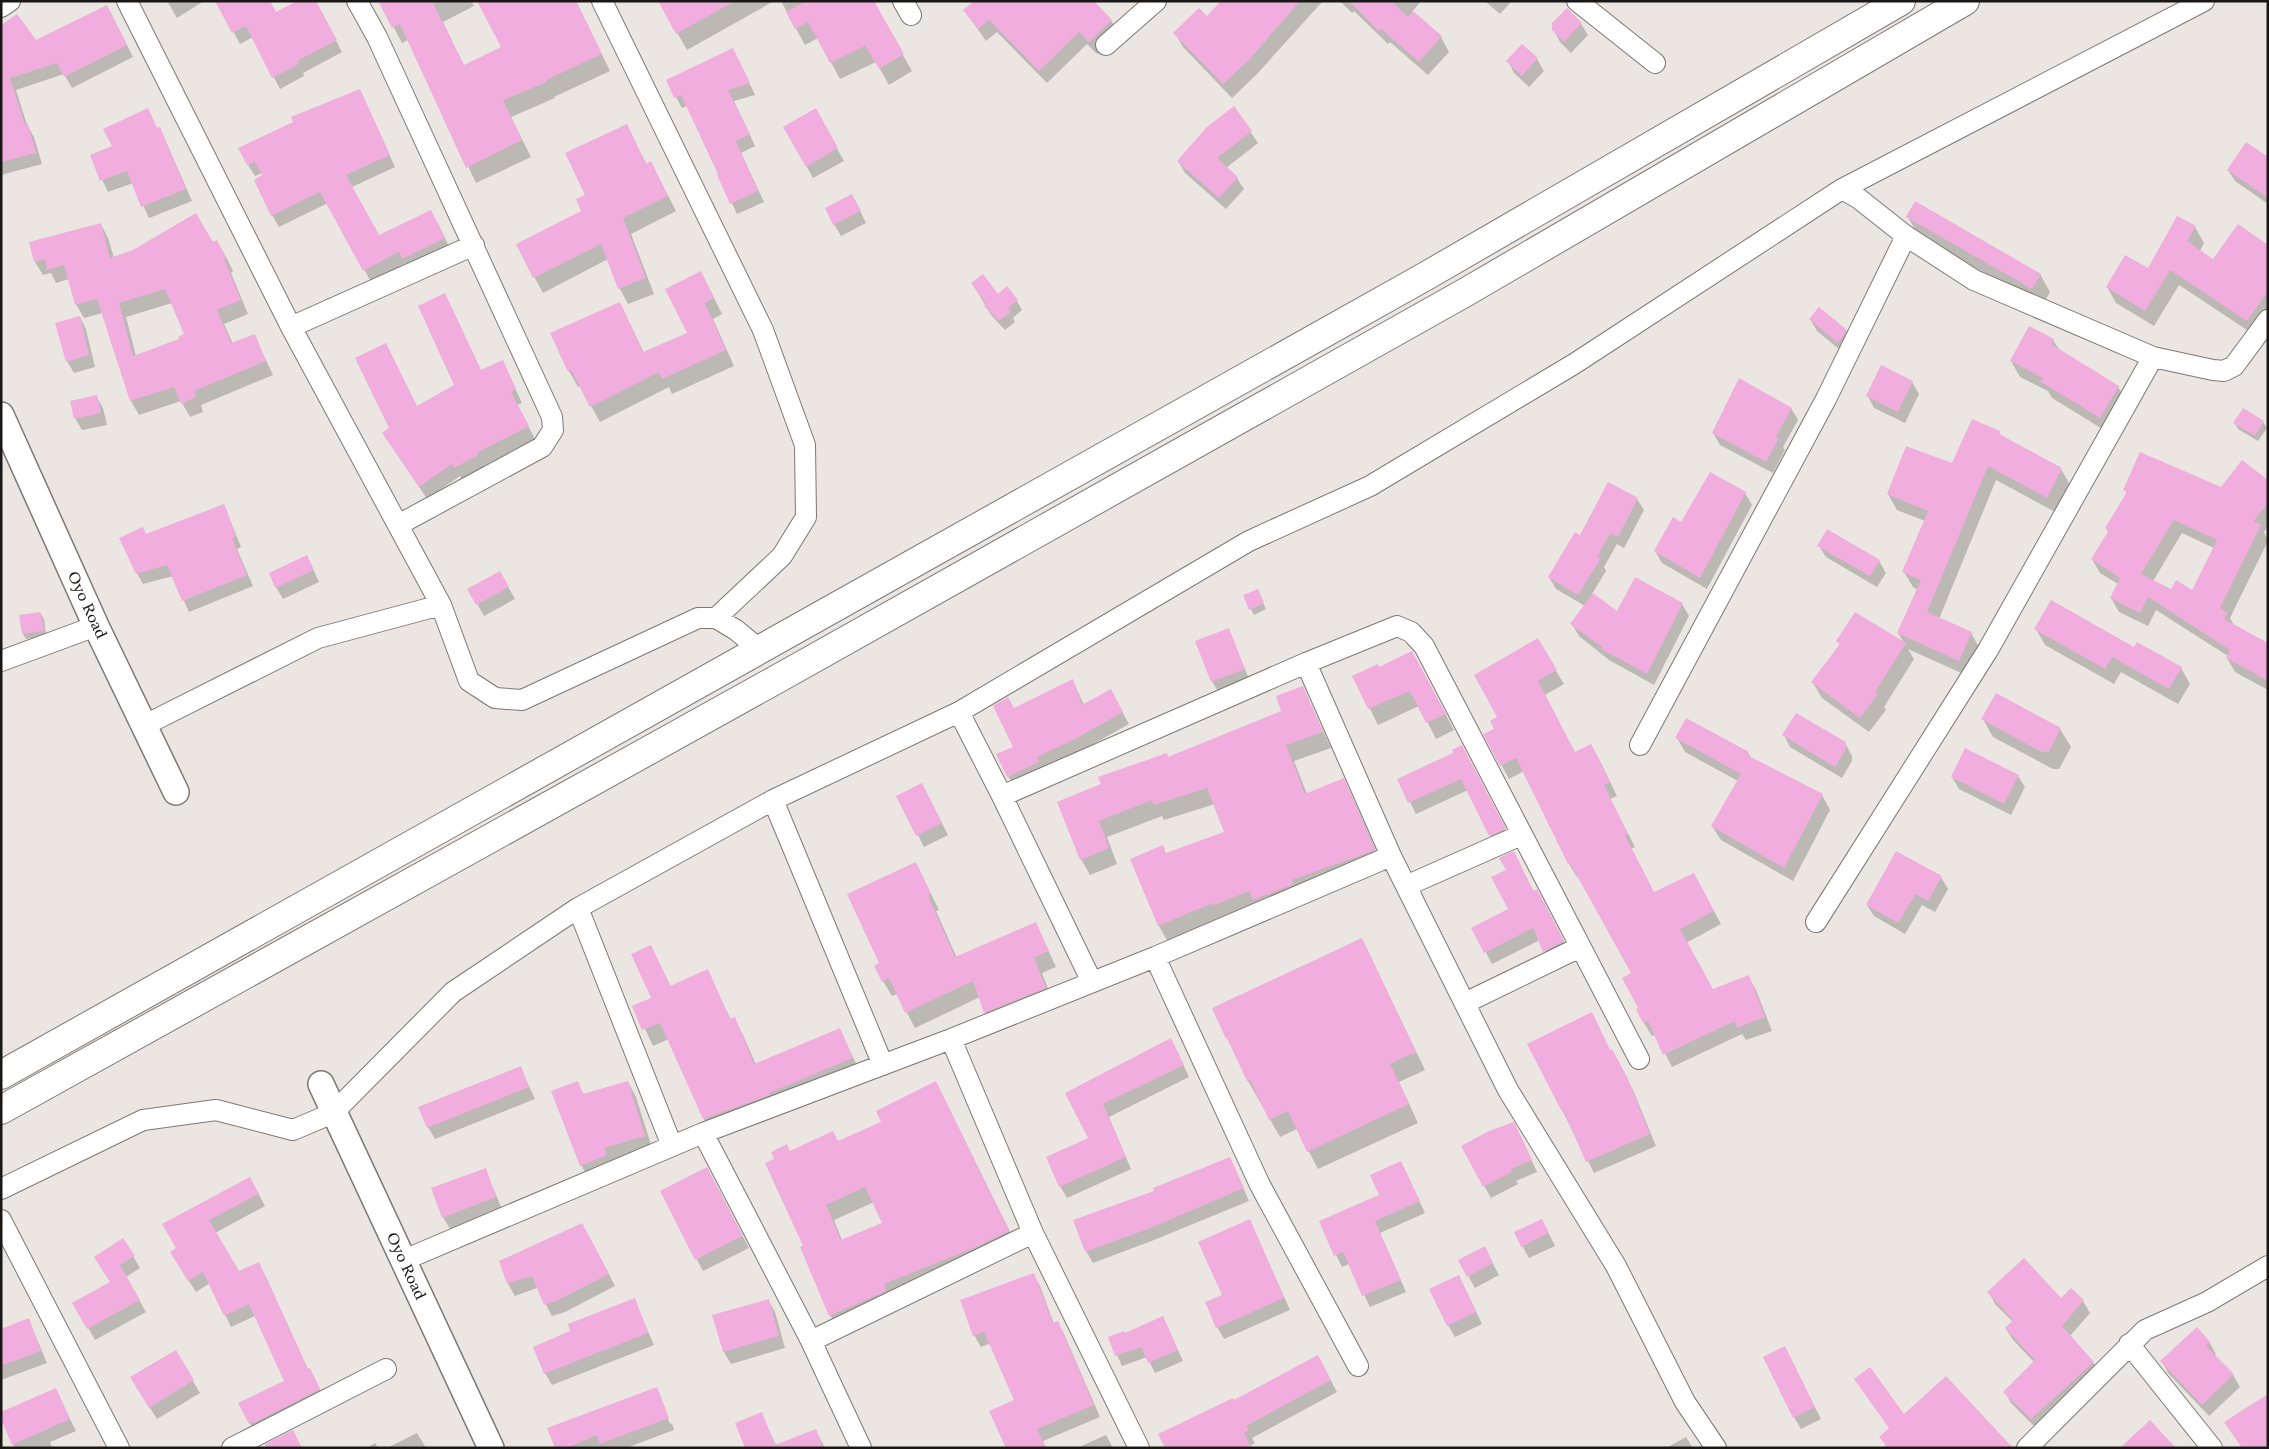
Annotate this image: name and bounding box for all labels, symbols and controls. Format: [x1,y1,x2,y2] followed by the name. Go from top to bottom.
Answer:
[64,568,111,642] street label: Oyo Road
[383,1229,430,1303] street label: Oyo Road

